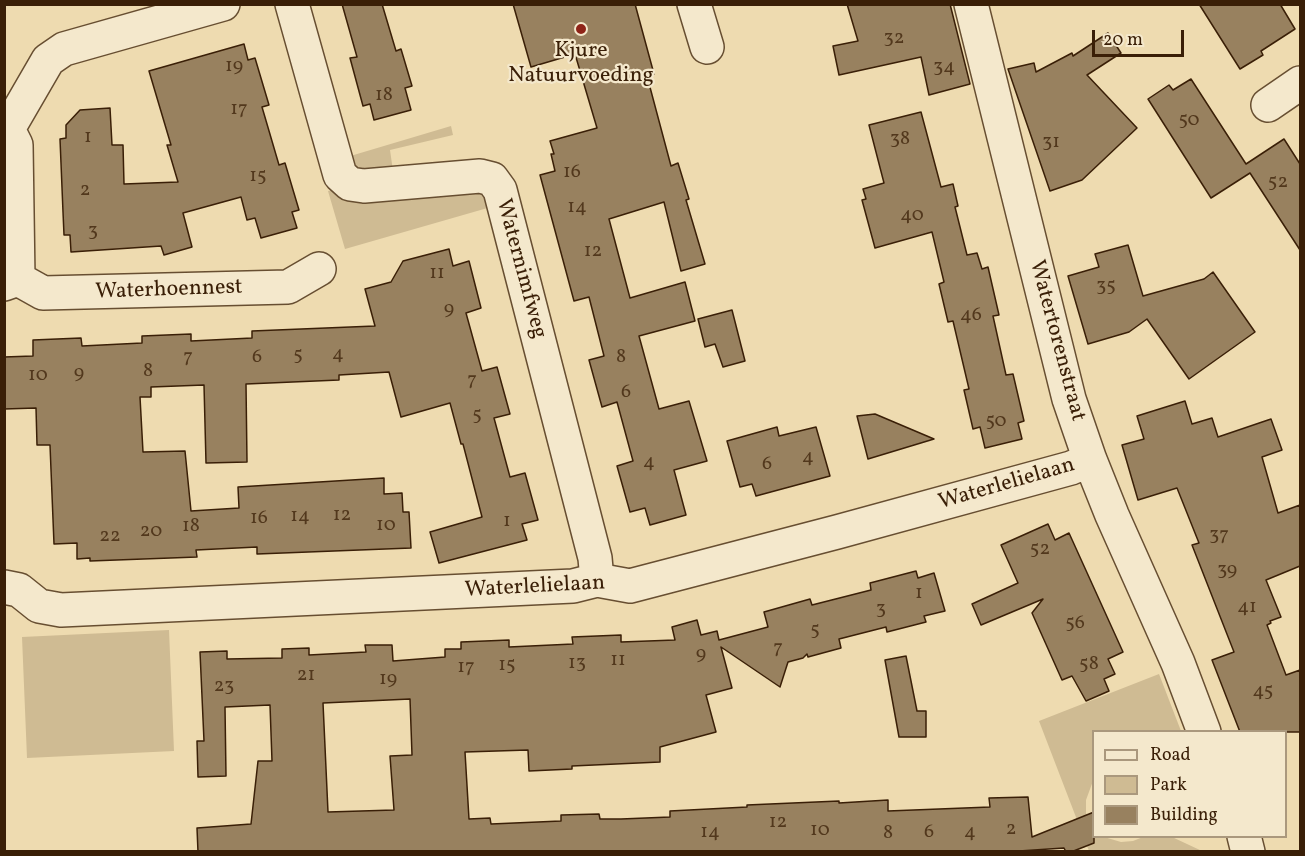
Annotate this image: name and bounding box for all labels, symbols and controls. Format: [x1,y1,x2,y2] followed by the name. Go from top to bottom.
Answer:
[1095,18,1186,56] scale bar
[574,22,588,36] marker: Kjure Natuurvoeding
[884,27,904,51] house number: 32
[1103,28,1143,53] text: 20 m
[508,39,654,90] place label: Kjure Natuurvoeding
[225,55,243,79] house number: 19
[933,56,955,80] house number: 34
[375,84,393,108] house number: 18
[230,98,248,122] house number: 17
[1178,109,1200,133] house number: 50
[84,126,92,150] house number: 1
[890,128,910,152] house number: 38
[1042,131,1060,155] house number: 31
[563,161,581,185] house number: 16
[249,165,267,189] house number: 15
[1268,171,1288,195] house number: 52
[80,179,90,203] house number: 2
[489,196,551,342] street label: Waternimfweg
[567,196,587,220] house number: 14
[900,204,924,228] house number: 40
[88,220,98,244] house number: 3
[584,240,602,264] house number: 12
[1022,257,1090,425] street label: Watertorenstraat
[429,262,445,286] house number: 11
[95,275,243,307] street label: Waterhoennest
[1096,275,1116,299] house number: 35
[444,298,454,322] house number: 9
[960,304,982,328] house number: 46
[332,343,344,367] house number: 4
[293,344,303,368] house number: 5
[183,346,193,370] house number: 7
[252,346,262,370] house number: 6
[616,346,626,370] house number: 8
[143,360,153,384] house number: 8
[74,362,84,386] house number: 9
[28,364,48,388] house number: 10
[467,369,477,393] house number: 7
[621,381,631,405] house number: 6
[472,404,482,428] house number: 5
[985,410,1007,434] house number: 50
[802,446,814,470] house number: 4
[643,451,655,475] house number: 4
[762,453,772,477] house number: 6
[936,453,1078,517] street label: Waterlelielaan
[333,504,351,528] house number: 12
[290,505,310,529] house number: 14
[250,507,268,531] house number: 16
[503,510,511,534] house number: 1
[376,514,396,538] house number: 10
[182,515,200,539] house number: 18
[140,520,162,544] house number: 20
[1209,524,1229,548] house number: 37
[99,525,121,549] house number: 22
[1030,538,1050,562] house number: 52
[1217,559,1237,583] house number: 39
[464,571,606,605] street label: Waterlelielaan
[915,582,923,606] house number: 1
[1237,596,1257,620] house number: 41
[876,598,886,622] house number: 3
[1065,612,1085,636] house number: 56
[810,619,820,643] house number: 5
[773,637,783,661] house number: 7
[696,643,706,667] house number: 9
[610,649,626,673] house number: 11
[568,652,586,676] house number: 13
[1079,653,1099,677] house number: 58
[498,654,516,678] house number: 15
[457,656,475,680] house number: 17
[297,664,315,688] house number: 21
[379,668,397,692] house number: 19
[214,675,234,699] house number: 23
[1253,680,1273,704] house number: 45
[1092,730,1287,838] legend
[1150,743,1191,768] text: Road
[1150,773,1187,798] text: Park
[1150,803,1218,828] text: Building
[769,811,787,835] house number: 12
[1006,818,1016,842] house number: 2
[810,819,830,843] house number: 10
[700,821,720,845] house number: 14
[924,821,934,845] house number: 6
[964,821,976,845] house number: 4
[883,822,893,846] house number: 8

